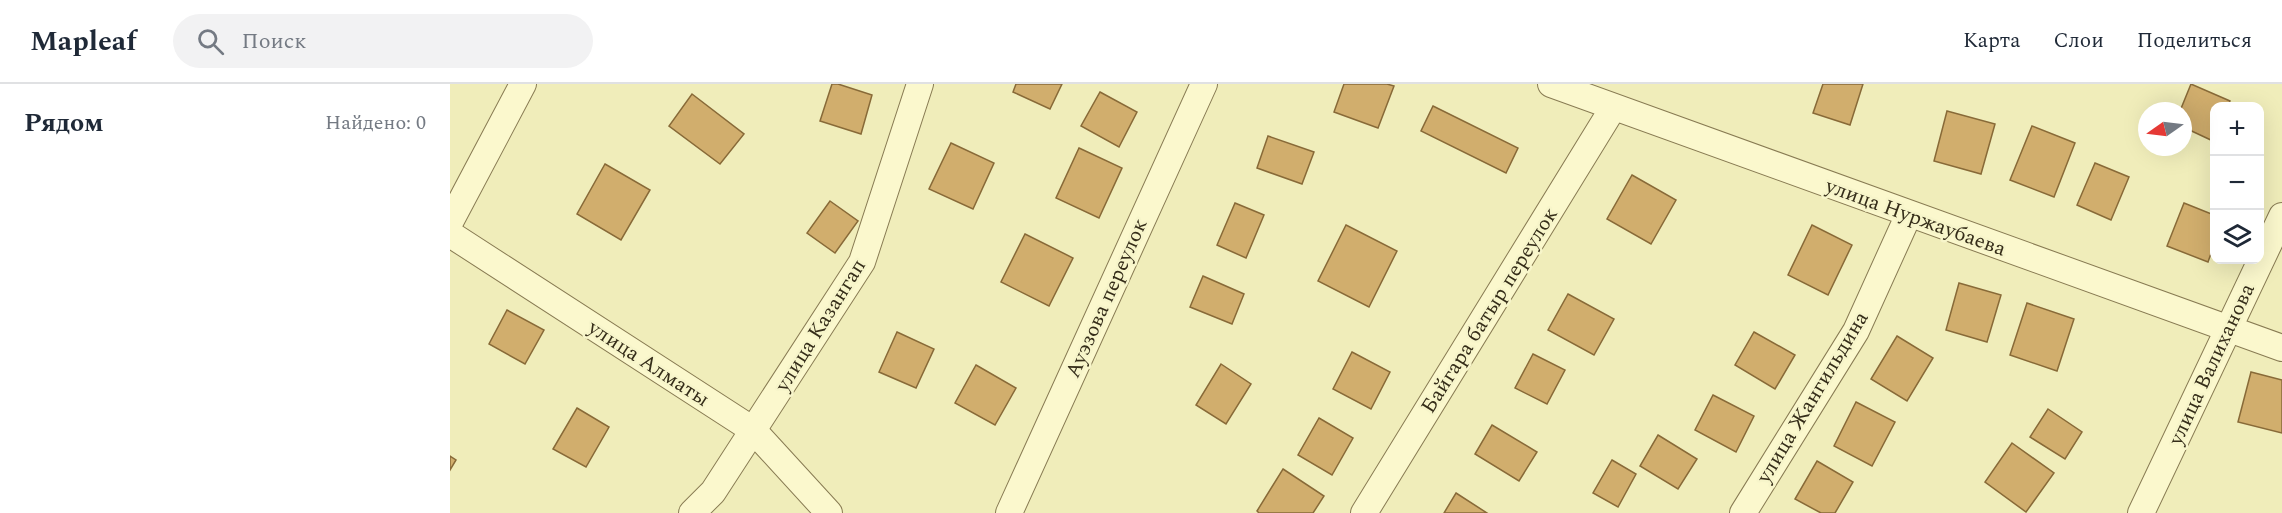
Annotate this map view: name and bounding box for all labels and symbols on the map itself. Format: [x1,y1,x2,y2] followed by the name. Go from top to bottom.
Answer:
[2138,102,2192,156] north arrow
[1820,170,2011,266] street label: улица Нуржаубаева
[1413,201,1567,420] street label: Байгара батыр переулок
[1057,213,1157,383] street label: Ауэзова переулок
[767,253,875,399] street label: улица Казангап
[2160,277,2264,452] street label: улица Валиханова
[1748,305,1877,491] street label: улица Жангильдина
[580,312,716,415] street label: улица Алматы

